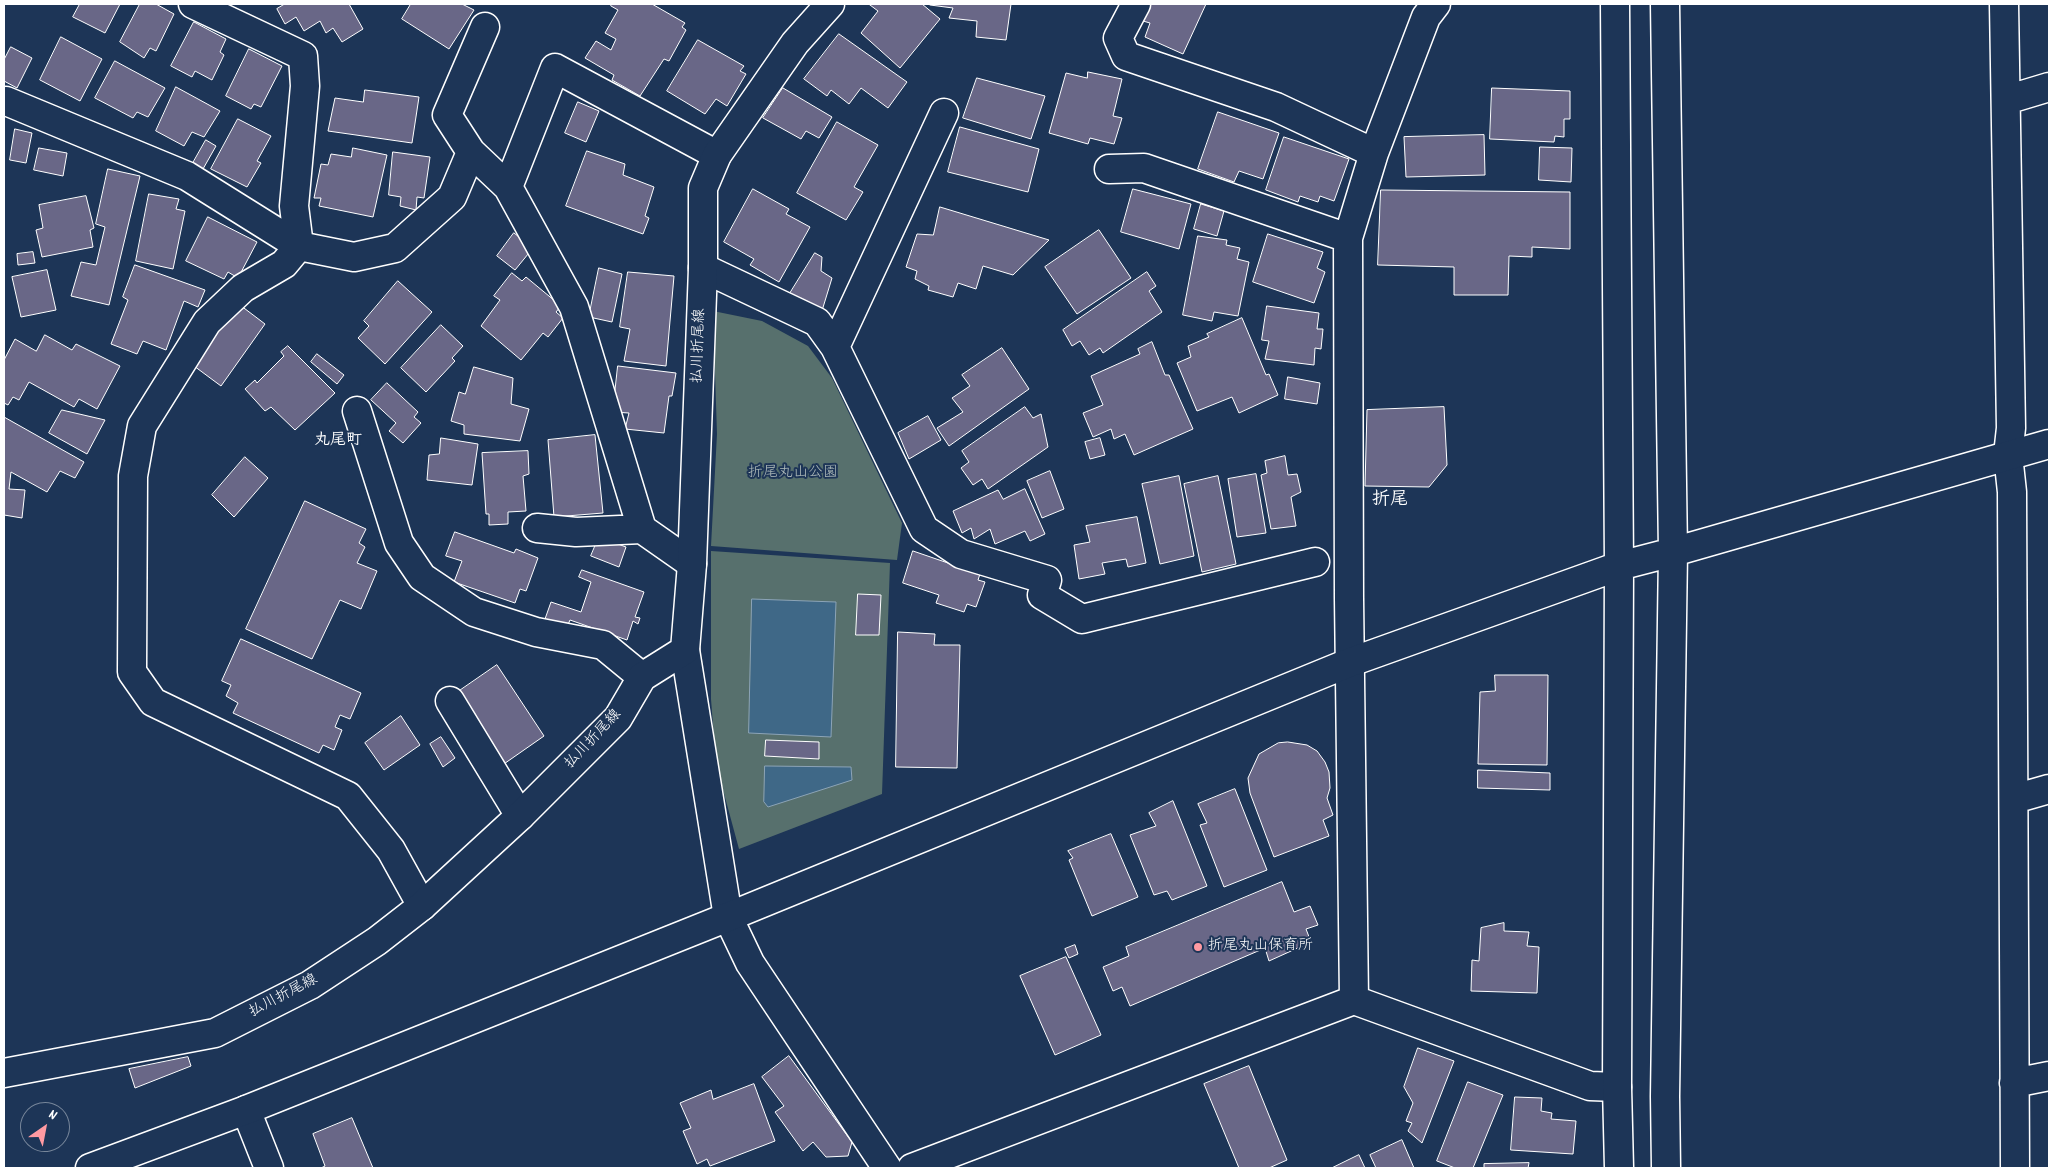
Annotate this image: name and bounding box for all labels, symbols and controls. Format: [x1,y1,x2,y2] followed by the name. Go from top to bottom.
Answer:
[690,308,710,384] street label: 払川折尾線
[314,432,362,452] district label: 丸尾町
[748,465,838,483] park label: 折尾丸山公園
[1372,491,1408,513] district label: 折尾
[562,706,626,774] street label: 払川折尾線
[1208,938,1313,956] place label: 折尾丸山保育所
[1192,941,1204,953] marker: 折尾丸山保育所
[247,971,321,1023] street label: 払川折尾線
[20,1102,70,1152] north arrow
[44,1105,61,1126] text: N

